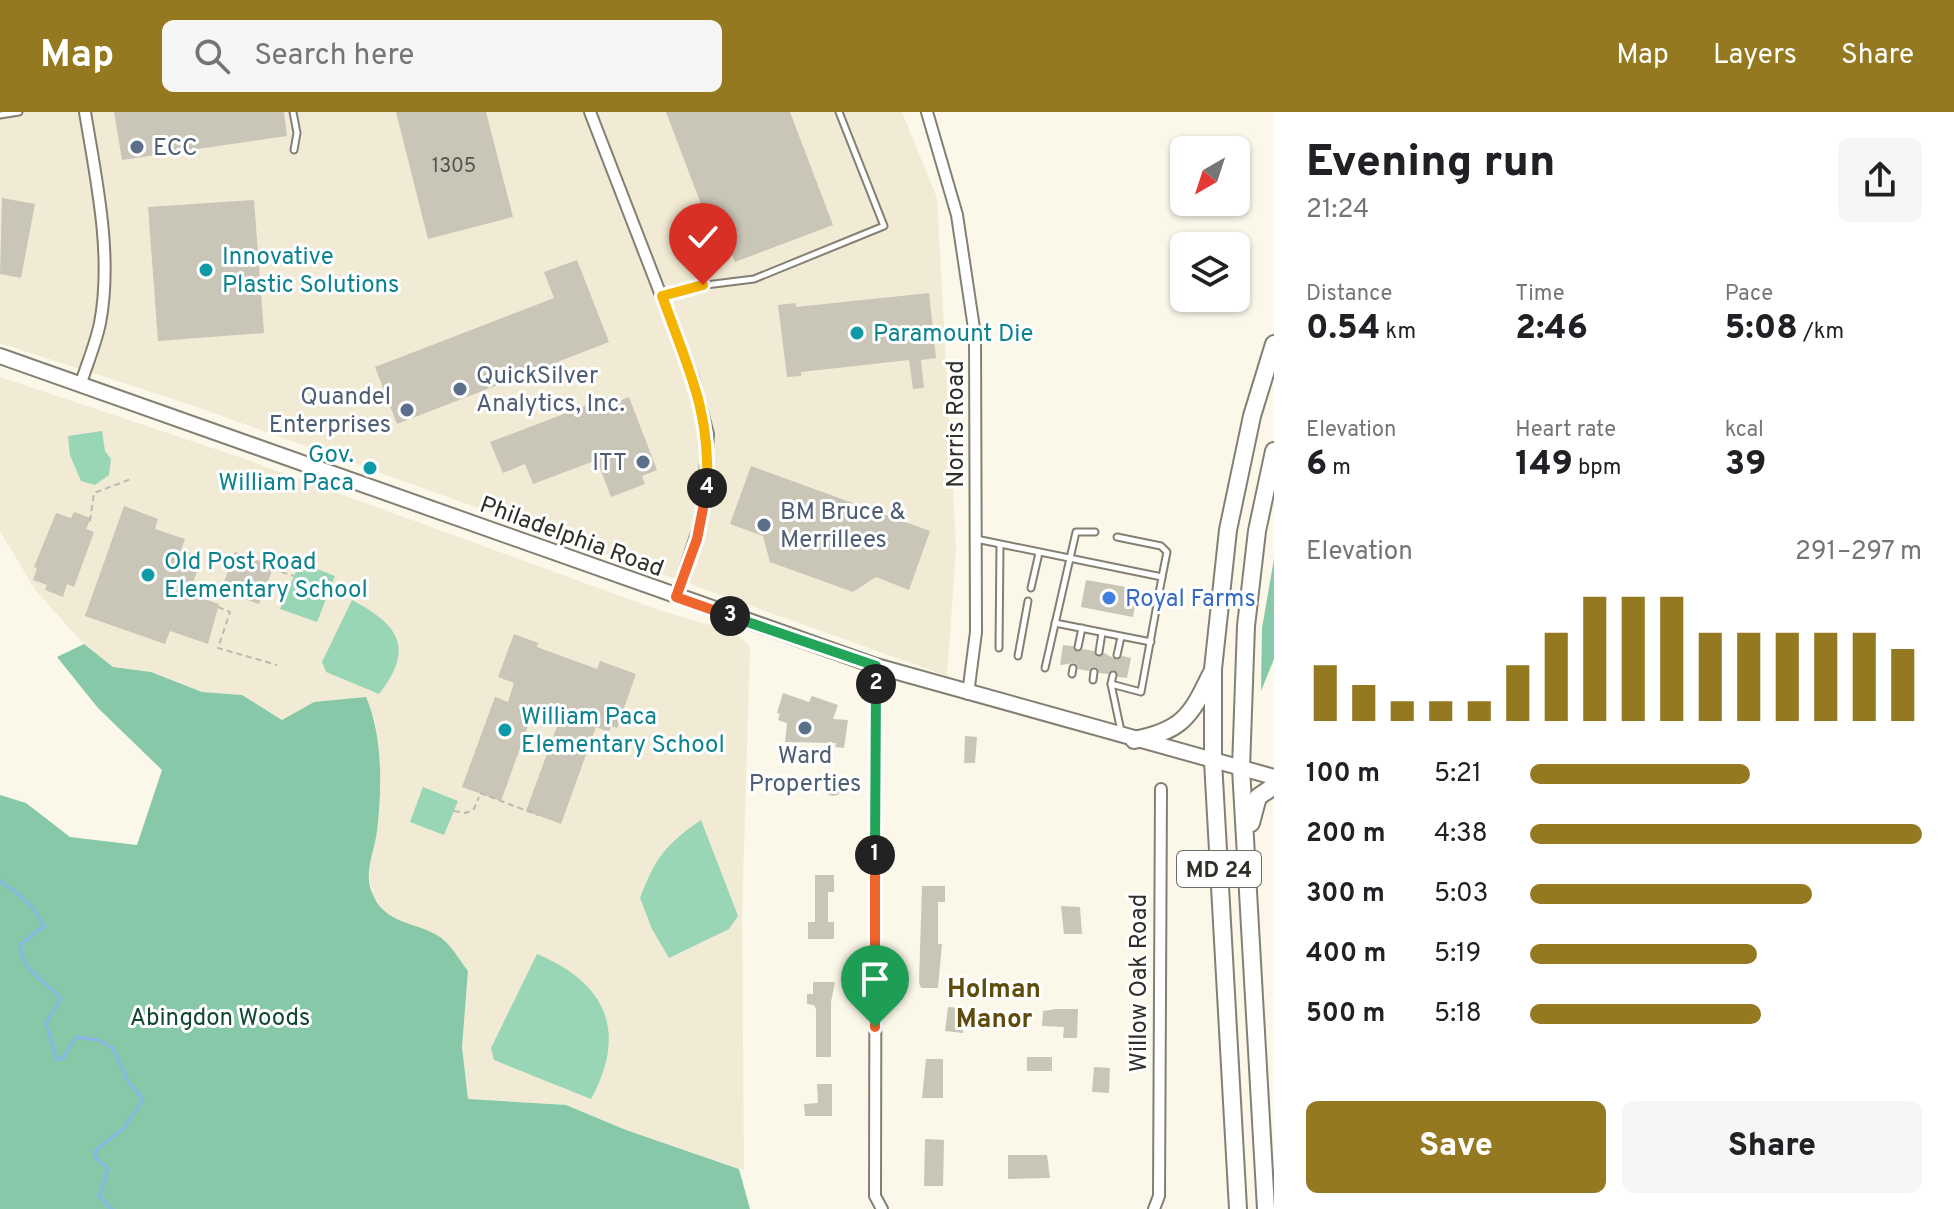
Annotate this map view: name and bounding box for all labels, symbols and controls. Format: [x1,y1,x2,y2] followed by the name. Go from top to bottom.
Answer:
[162,20,722,92] search box
[40,32,114,81] text: Map
[190,34,234,78] icon: search
[254,38,414,75] text: Search here
[1616,38,1669,74] text: Map
[1713,38,1797,74] text: Layers
[1841,38,1914,74] text: Share
[153,134,197,164] place label: ECC
[1170,136,1250,216] north arrow
[1170,136,1250,312] map controls
[1306,136,1555,192] text: Evening run
[128,138,146,156] marker: ECC
[1838,138,1922,222] button: share
[432,154,476,180] house number: 1305
[1306,194,1369,227] text: 21:24
[669,203,737,285] pin
[681,215,725,259] icon: check
[1170,232,1250,312] button: layers
[222,243,399,301] place label: Innovative Plastic Solutions
[197,261,215,279] marker: Innovative Plastic Solutions
[1306,281,1392,308] text: Distance
[1515,281,1565,308] text: Time
[1725,281,1773,308] text: Pace
[1306,308,1380,351] text: 0.54
[1515,308,1588,351] text: 2:46
[1725,308,1798,351] text: 5:08
[1380,319,1416,346] text: km
[1798,319,1844,346] text: /km
[873,320,1033,350] place label: Paramount Die
[848,324,866,342] marker: Paramount Die
[942,360,972,488] street label: Norris Road
[476,362,625,420] place label: QuickSilver Analytics, Inc.
[451,380,469,398] marker: QuickSilver Analytics, Inc.
[269,383,391,441] place label: Quandel Enterprises
[398,401,416,419] marker: Quandel Enterprises
[1306,417,1396,444] text: Elevation
[1515,417,1616,444] text: Heart rate
[1725,417,1764,444] text: kcal
[218,441,354,499] place label: Gov. William Paca
[1306,444,1327,487] text: 6
[1515,444,1573,487] text: 149
[1725,444,1766,487] text: 39
[592,449,627,479] place label: ITT
[634,453,652,471] marker: ITT
[1327,455,1351,482] text: m
[1573,455,1621,482] text: bpm
[361,459,379,477] marker: Gov. William Paca
[687,468,727,508] pin: 4
[700,474,714,501] text: 4
[475,491,667,585] street label: Philadelphia Road
[780,498,906,556] place label: BM Bruce & Merrillees
[755,516,773,534] marker: BM Bruce & Merrillees
[1306,536,1413,569] text: Elevation
[1795,536,1922,569] text: 291–297 m
[164,548,368,606] place label: Old Post Road Elementary School
[139,566,157,584] marker: Old Post Road Elementary School
[1125,585,1256,615] place label: Royal Farms
[1100,589,1118,607] marker: Royal Farms
[710,596,750,636] pin: 3
[723,602,737,629] text: 3
[856,664,896,704] pin: 2
[869,670,883,697] text: 2
[521,703,725,761] place label: William Paca Elementary School
[796,719,814,737] marker: Ward Properties
[496,721,514,739] marker: William Paca Elementary School
[749,742,861,800] place label: Ward Properties
[1306,758,1380,791] text: 100 m
[1434,758,1482,791] text: 5:21
[1306,818,1385,851] text: 200 m
[1434,818,1488,851] text: 4:38
[855,835,895,875] pin: 1
[871,841,879,868] text: 1
[1177,851,1261,887] road number: MD 24
[1306,878,1385,911] text: 300 m
[1434,878,1488,911] text: 5:03
[1125,894,1155,1072] street label: Willow Oak Road
[1306,938,1386,971] text: 400 m
[1434,938,1481,971] text: 5:19
[841,945,909,1027] pin
[853,957,897,1001] icon: arrive
[947,974,1041,1037] district label: Holman Manor
[1306,998,1385,1031] text: 500 m
[1434,998,1482,1031] text: 5:18
[130,1004,310,1034] park label: Abingdon Woods
[1306,1101,1606,1193] button: Save
[1622,1101,1922,1193] button: Share

